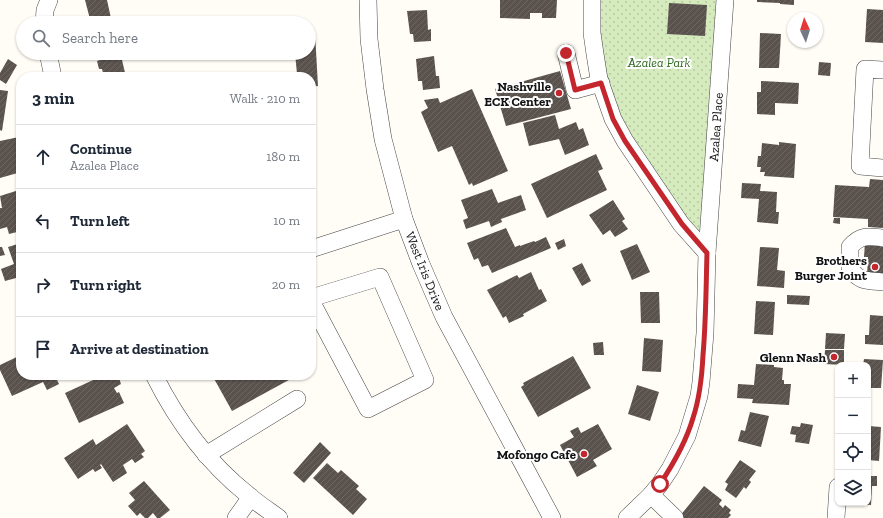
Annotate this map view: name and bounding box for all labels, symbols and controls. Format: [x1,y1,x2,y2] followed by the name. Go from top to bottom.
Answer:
[787,12,823,48] north arrow
[16,16,316,60] search box
[30,27,52,49] icon: search
[62,29,138,47] text: Search here
[557,44,575,62] route end
[627,55,691,70] park label: Azalea Park
[484,79,552,109] place label: Nashville ECK Center
[32,88,74,108] text: 3 min
[554,88,564,98] marker: Nashville ECK Center
[230,91,300,106] text: Walk · 210 m
[706,92,726,162] street label: Azalea Place
[70,140,132,158] text: Continue
[32,146,54,168] icon: ahead
[266,149,300,164] text: 180 m
[70,158,139,173] text: Azalea Place
[32,210,54,232] icon: left
[70,212,130,230] text: Turn left
[273,213,300,228] text: 10 m
[402,229,448,313] street label: West Iris Drive
[795,253,868,283] place label: Brothers Burger Joint
[870,262,880,272] marker: Brothers Burger Joint
[32,274,54,296] icon: right
[70,276,141,294] text: Turn right
[272,277,300,292] text: 20 m
[32,338,54,360] icon: arrive
[70,340,209,358] text: Arrive at destination
[760,350,826,365] place label: Glenn Nash
[829,352,839,362] marker: Glenn Nash
[835,362,871,506] map controls
[835,362,871,398] button: +
[835,398,871,434] button: −
[835,434,871,470] button: locate
[497,447,577,462] place label: Mofongo Cafe
[579,449,589,459] marker: Mofongo Cafe
[835,470,871,506] button: layers
[651,475,669,493] route start

